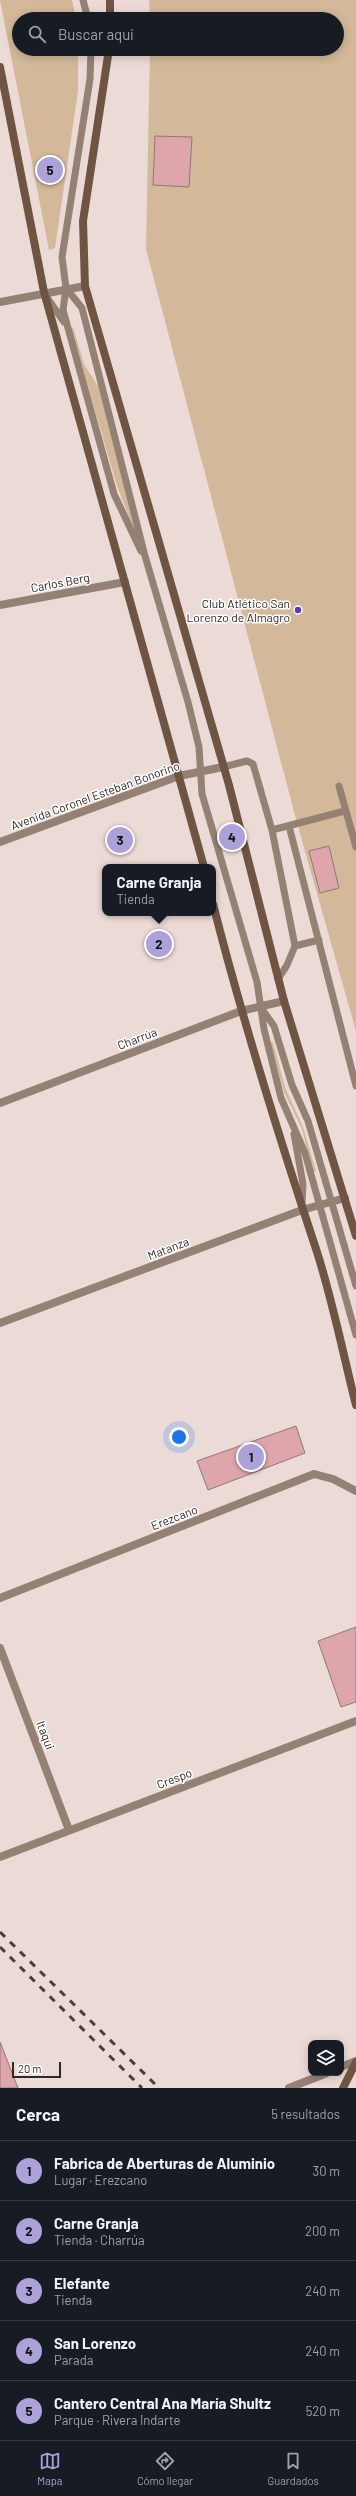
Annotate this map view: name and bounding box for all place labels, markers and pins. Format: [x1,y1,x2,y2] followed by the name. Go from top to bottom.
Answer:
[37,155,63,185] pin: 5
[186,596,290,624] place label: Club Atlético San Lorenzo de Almagro
[293,605,303,615] marker: Club Atlético San Lorenzo de Almagro
[219,822,245,852] pin: 4
[107,825,133,855] pin: 3
[146,929,172,959] pin: 2
[238,1442,264,1472] pin: 1

